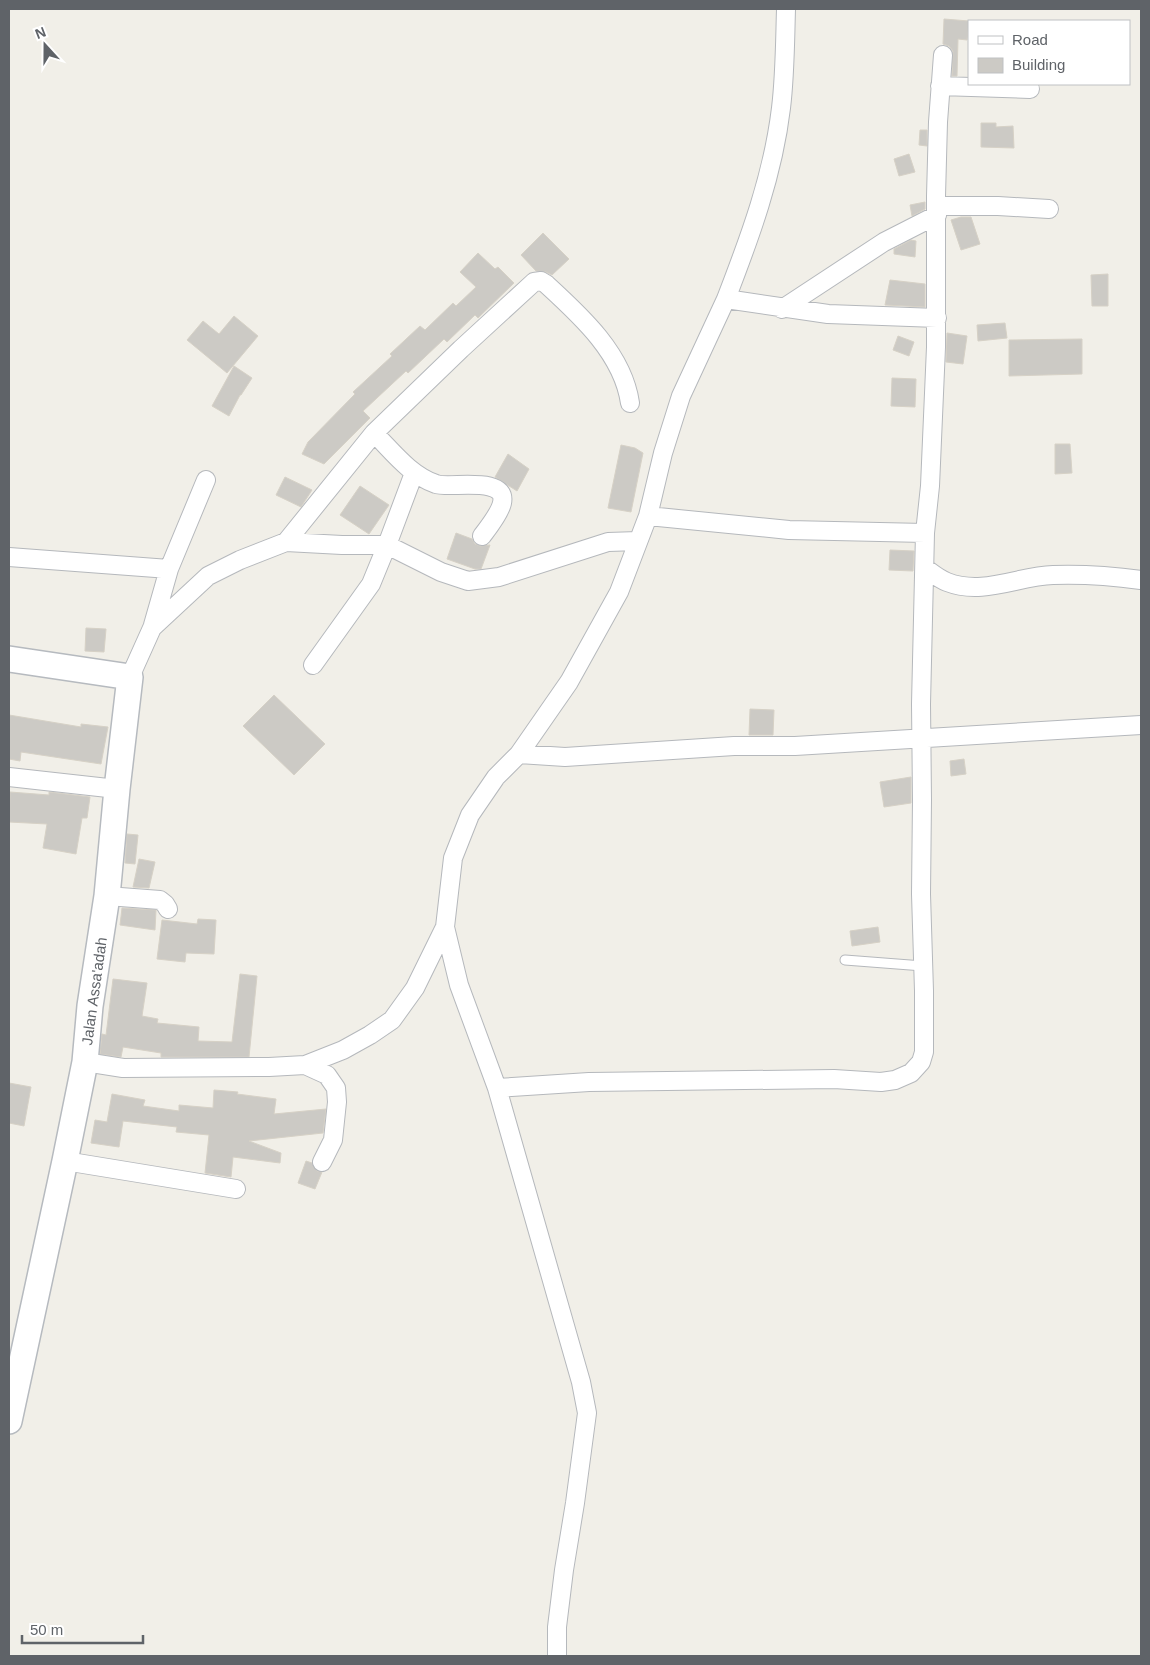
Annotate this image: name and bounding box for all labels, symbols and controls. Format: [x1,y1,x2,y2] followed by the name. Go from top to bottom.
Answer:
[20,20,70,70] north arrow
[968,20,1130,85] legend
[33,24,48,42] text: N
[1012,31,1048,48] text: Road
[1012,56,1065,73] text: Building
[78,936,110,1046] street label: Jalan Assa'adah
[22,1612,144,1644] scale bar
[30,1621,63,1638] text: 50 m

